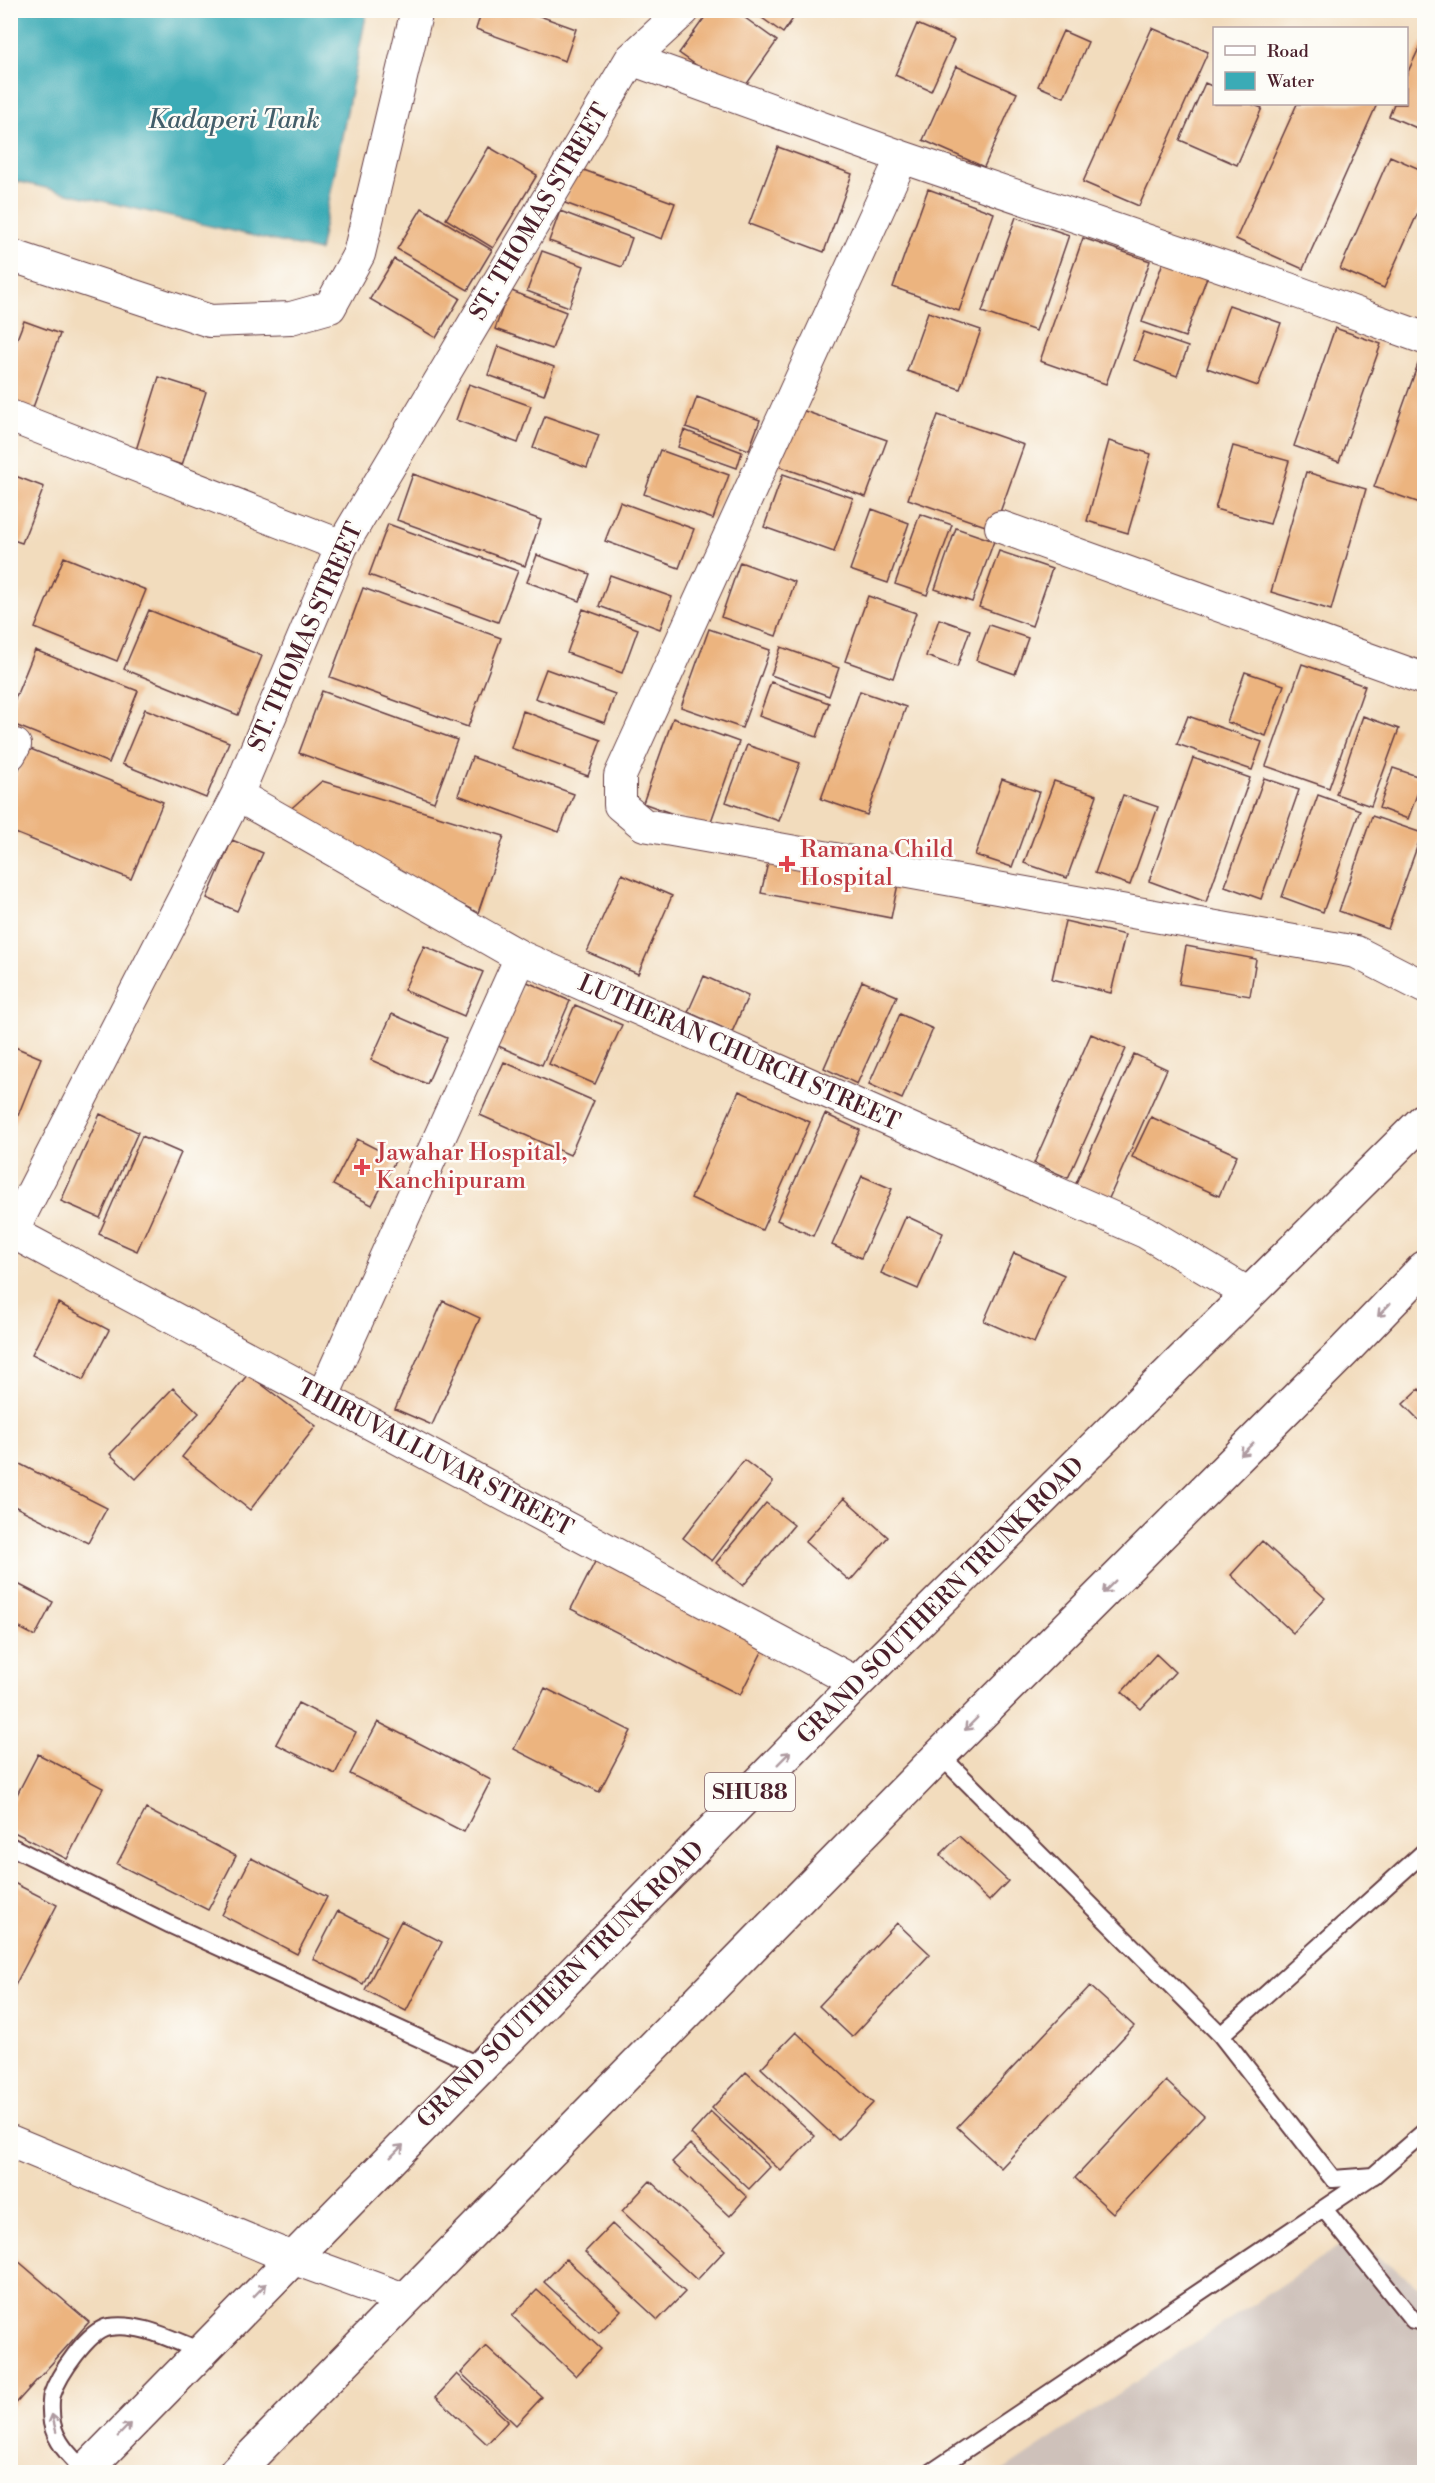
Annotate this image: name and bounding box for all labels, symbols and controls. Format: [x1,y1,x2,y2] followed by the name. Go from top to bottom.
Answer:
[1213,27,1408,105] legend
[1267,40,1310,63] text: Road
[1266,70,1315,93] text: Water
[463,98,617,326] street label: ST. THOMAS STREET
[148,104,320,136] water label: Kadaperi Tank
[242,518,370,756] street label: ST. THOMAS STREET
[800,835,954,893] place label: Ramana Child Hospital
[778,855,796,873] marker: Ramana Child Hospital
[574,968,904,1138] street label: LUTHERAN CHURCH STREET
[375,1138,567,1196] place label: Jawahar Hospital, Kanchipuram
[353,1158,371,1176] marker: Jawahar Hospital, Kanchipuram
[1377,1302,1391,1317] one-way arrow
[292,1372,578,1544] street label: THIRUVALLUVAR STREET
[1239,1441,1254,1456] one-way arrow
[791,1451,1091,1751] street label: GRAND SOUTHERN TRUNK ROAD
[1102,1579,1116,1594] one-way arrow
[964,1717,979,1732] one-way arrow
[776,1750,791,1765] one-way arrow
[705,1773,795,1811] road number: SHU88
[411,1835,711,2135] street label: GRAND SOUTHERN TRUNK ROAD
[389,2144,404,2159] one-way arrow
[253,2283,267,2298] one-way arrow
[48,2414,60,2433] one-way arrow
[117,2423,132,2438] one-way arrow

